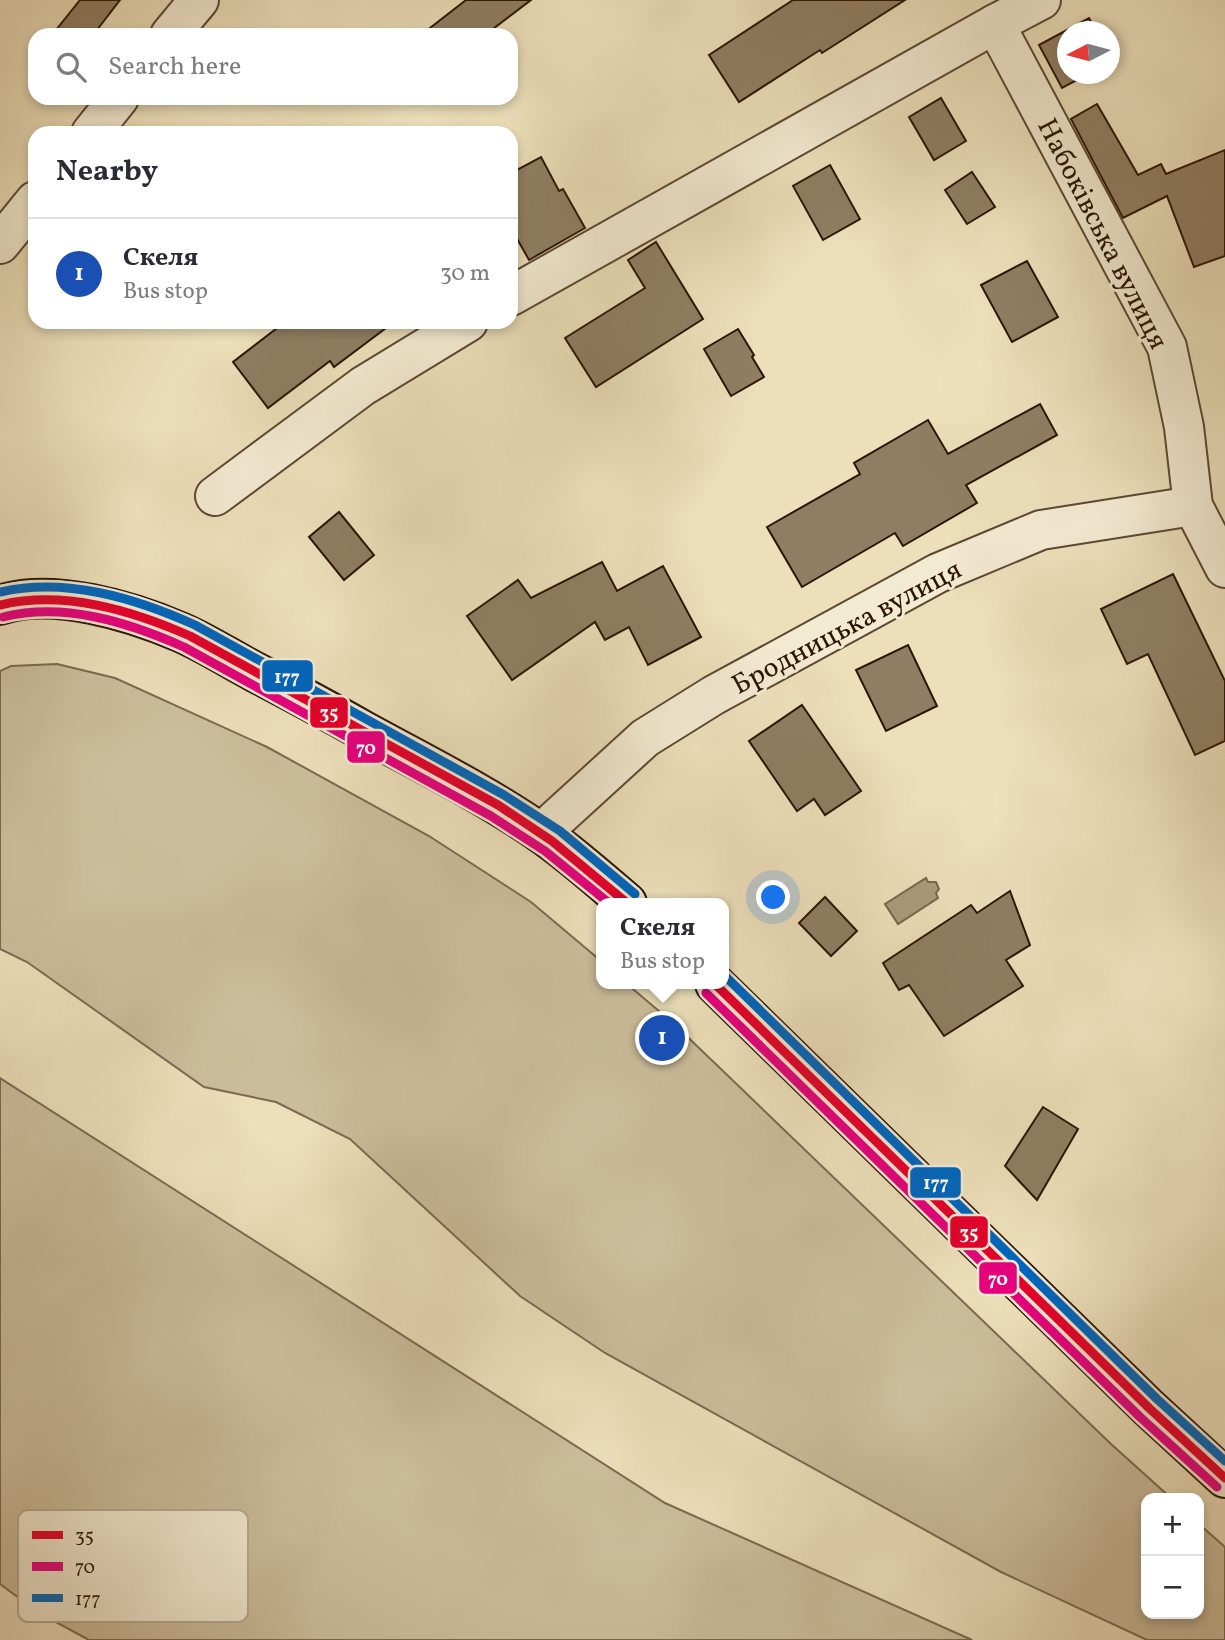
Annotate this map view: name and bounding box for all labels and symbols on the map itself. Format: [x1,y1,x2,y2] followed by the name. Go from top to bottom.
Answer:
[1057,21,1120,84] north arrow
[1027,112,1177,356] street label: Набоківська вулиця
[725,551,969,705] street label: Бродницька вулиця
[261,659,314,693] line badge: 177
[274,665,300,691] text: 177
[309,696,349,729] line badge: 35
[320,701,338,727] text: 35
[346,730,386,764] line badge: 70
[356,736,376,762] text: 70
[756,880,790,914] your location
[639,1012,685,1064] pin: 1
[909,1166,962,1199] line badge: 177
[923,1171,949,1197] text: 177
[949,1215,989,1249] line badge: 35
[960,1221,978,1247] text: 35
[978,1261,1018,1295] line badge: 70
[988,1267,1008,1293] text: 70
[18,1510,248,1622] legend
[75,1524,94,1550] text: 35
[75,1555,95,1581] text: 70
[75,1587,101,1613] text: 177

